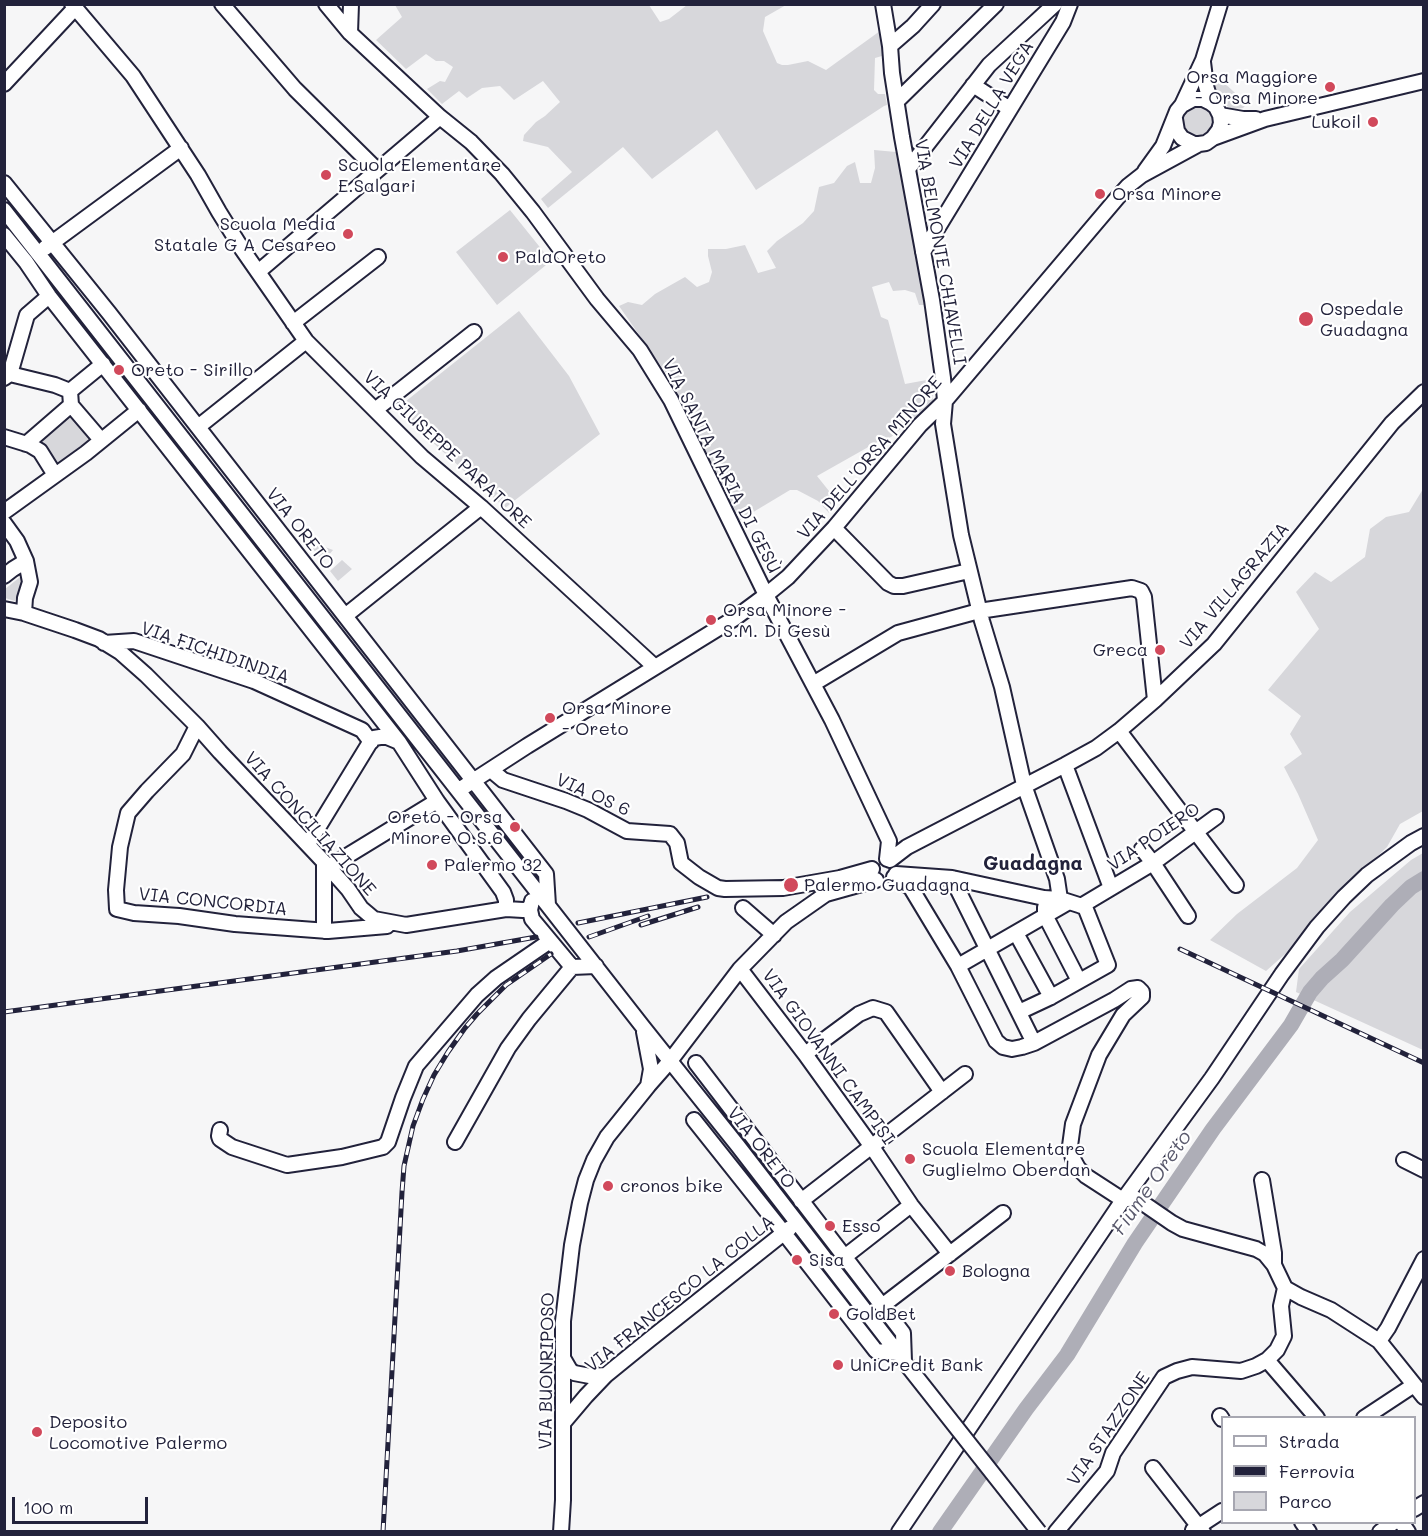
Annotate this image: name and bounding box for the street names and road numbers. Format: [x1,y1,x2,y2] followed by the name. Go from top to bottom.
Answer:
[945,37,1039,173] street label: VIA DELLA VEGA
[910,138,970,366] street label: VIA BELMONTE CHIAVELLI
[657,355,785,577] street label: VIA SANTA MARIA DI GESÙ
[359,367,535,533] street label: VIA GIUSEPPE PARATORE
[793,372,947,544] street label: VIA DELL'ORSA MINORE
[261,484,339,574] street label: VIA ORETO
[1176,518,1294,654] street label: VIA VILLAGRAZIA
[138,617,292,689] street label: VIA FICHIDINDIA
[240,747,380,901] street label: VIA CONCILIAZIONE
[553,769,633,821] street label: VIA OS 6
[1104,798,1204,876] street label: VIA POIERO
[138,883,288,921] street label: VIA CONCORDIA
[757,965,899,1149] street label: VIA GIOVANNI CAMPISI
[722,1103,800,1193] street label: VIA ORETO
[581,1211,779,1377] street label: VIA FRANCESCO LA COLLA
[535,1292,559,1450] street label: VIA BUONRIPOSO
[1063,1368,1155,1490] street label: VIA STAZZONE

